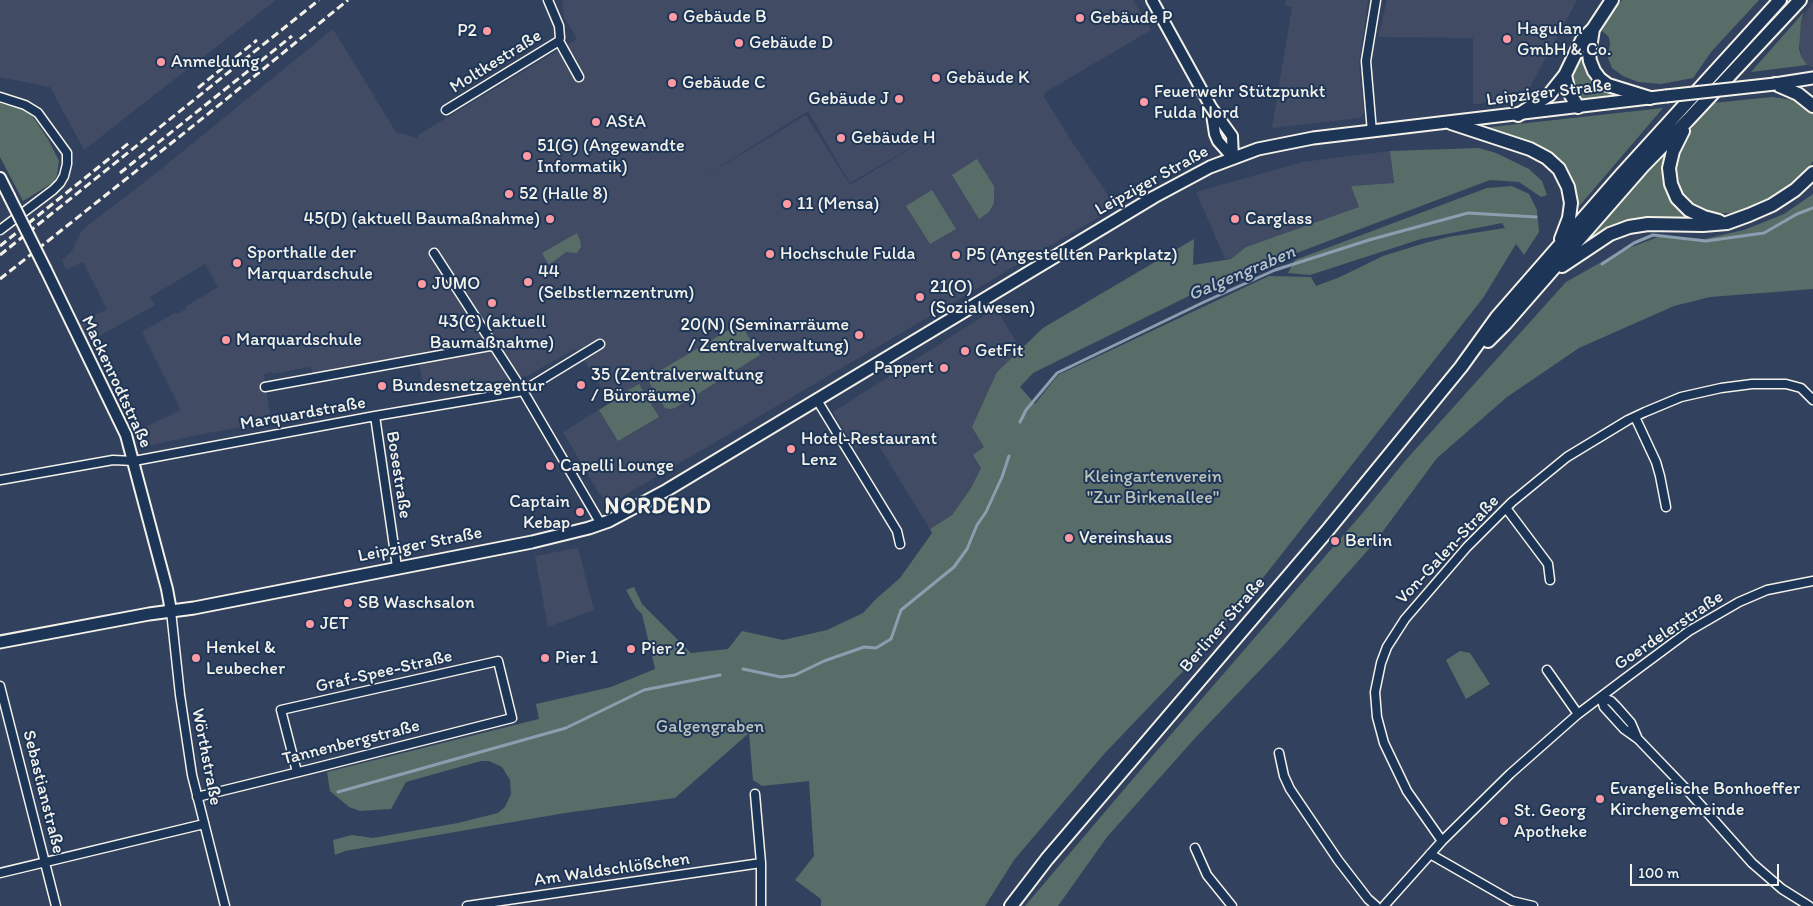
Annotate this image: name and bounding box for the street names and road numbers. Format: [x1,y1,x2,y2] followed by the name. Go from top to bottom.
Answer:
[446,25,546,99] street label: Moltkestraße
[1485,75,1613,111] street label: Leipziger Straße
[1092,141,1212,221] street label: Leipziger Straße
[76,312,156,452] street label: Mackenrodtstraße
[239,392,367,436] street label: Marquardstraße
[380,430,416,520] street label: Bosestraße
[1392,491,1504,609] street label: Von-Galen-Straße
[356,522,484,568] street label: Leipziger Straße
[1176,573,1270,677] street label: Berliner Straße
[1610,587,1728,675] street label: Goerdelerstraße
[314,646,454,698] street label: Graf-Spee-Straße
[186,707,226,807] street label: Wörthstraße
[280,715,422,771] street label: Tannenbergstraße
[17,728,69,856] street label: Sebastianstraße
[533,848,691,892] street label: Am Waldschlößchen

